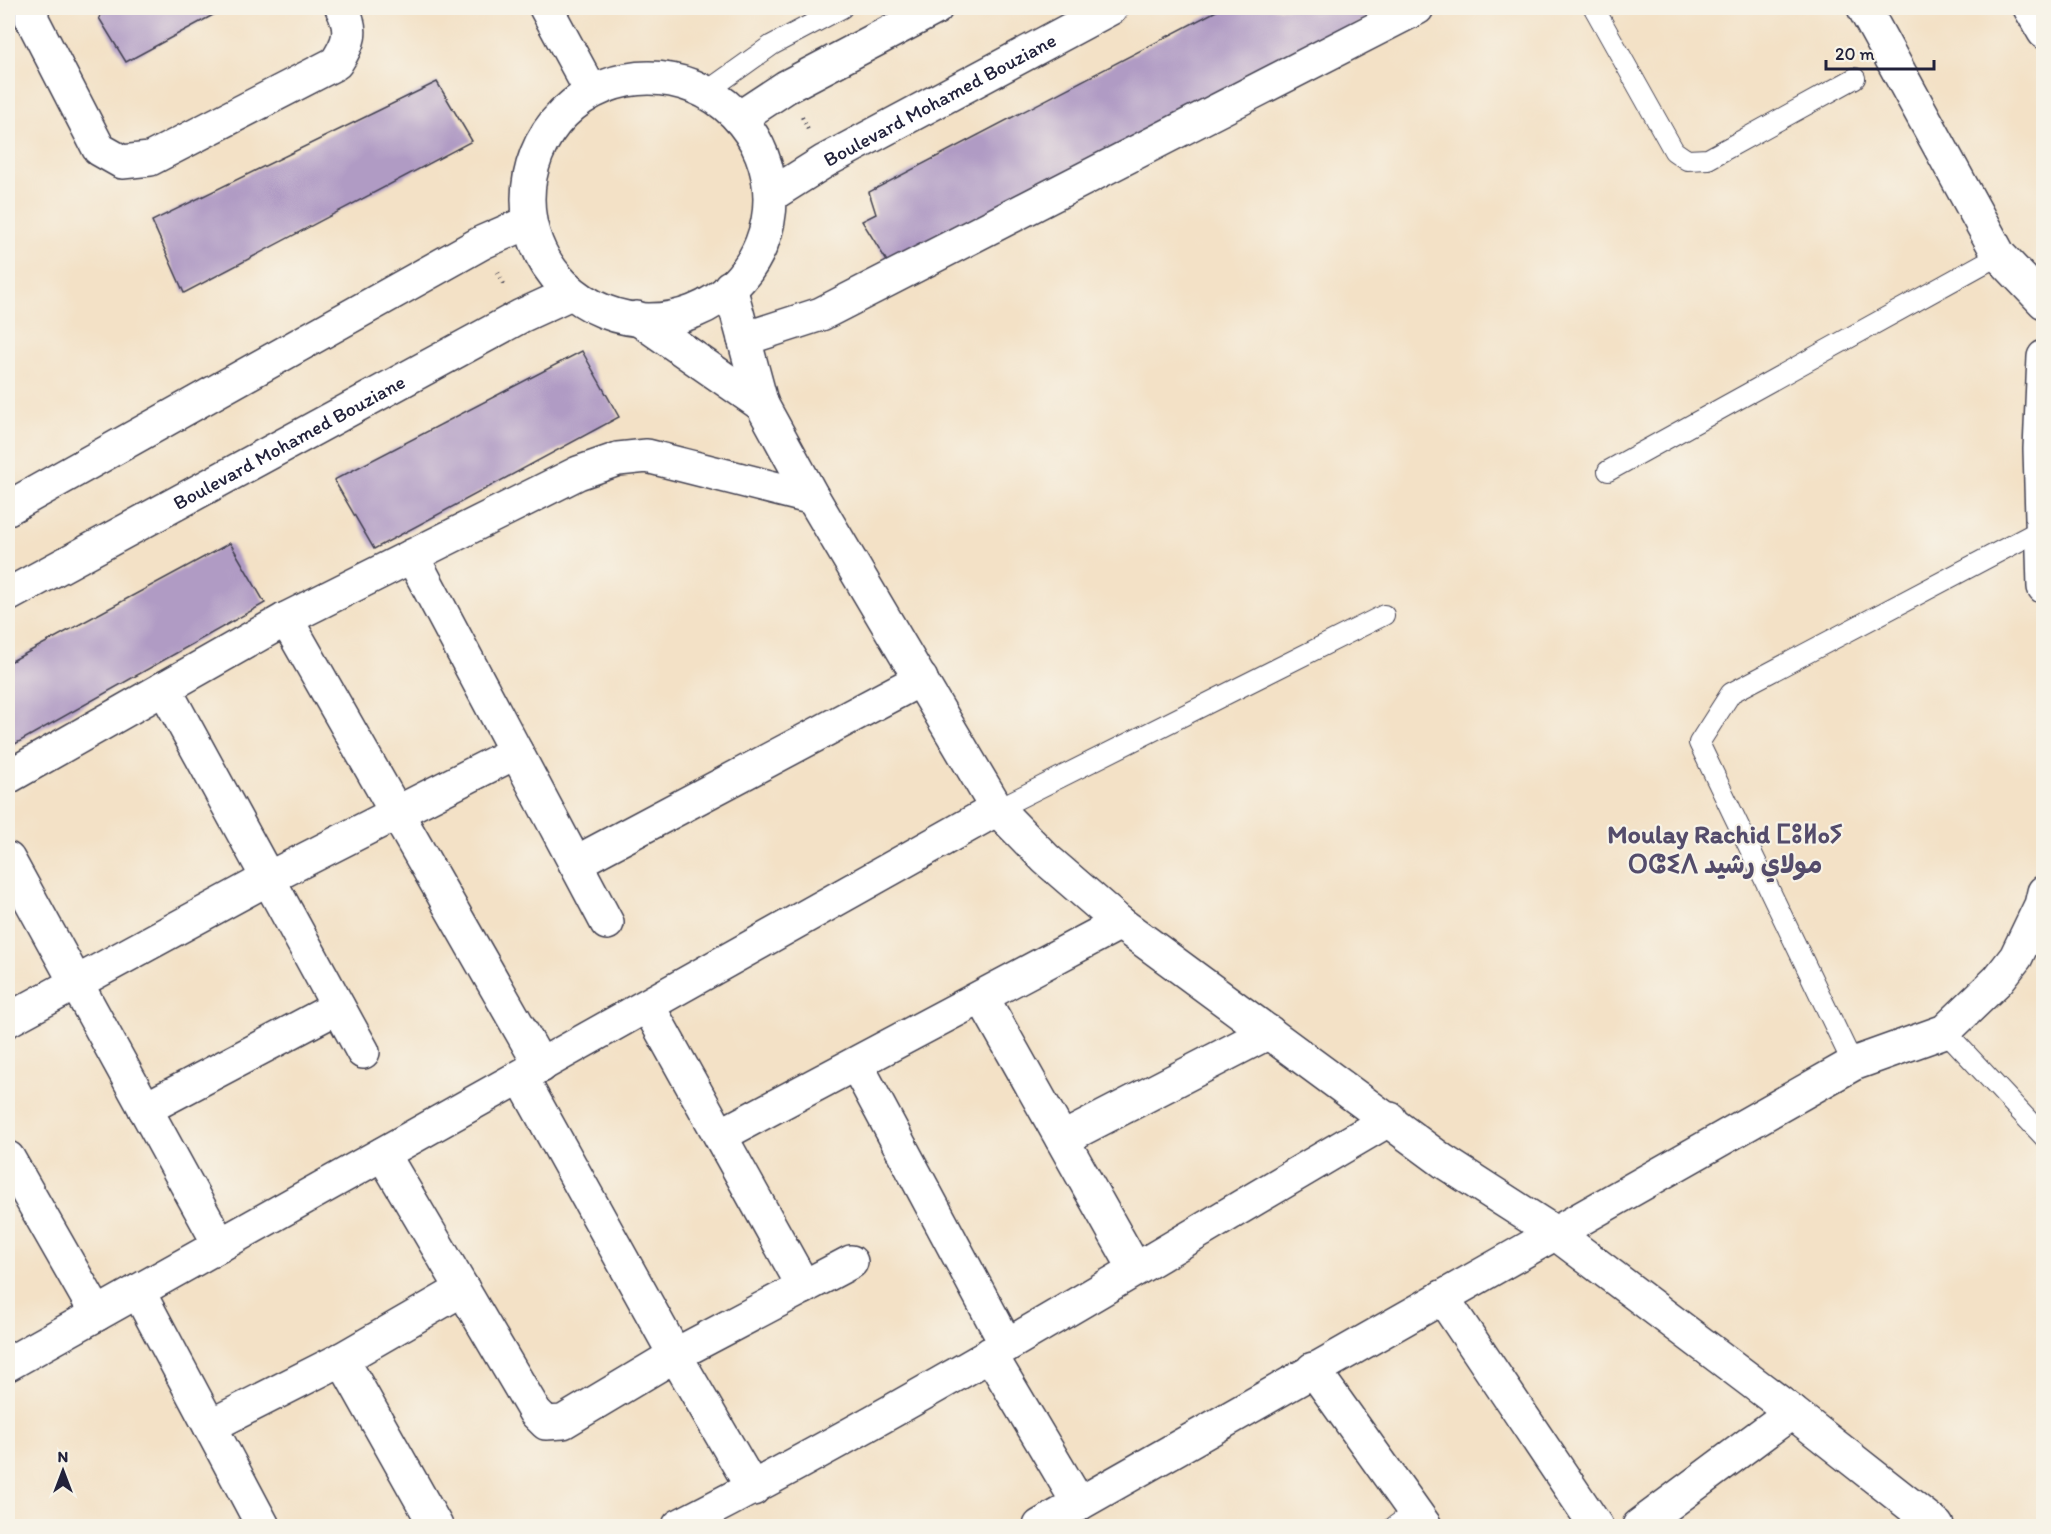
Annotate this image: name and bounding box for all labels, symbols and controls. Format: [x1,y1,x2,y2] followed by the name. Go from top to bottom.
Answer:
[819,28,1060,172] street label: Boulevard Mohamed Bouziane
[1826,33,1934,71] scale bar
[1835,43,1875,65] text: 20 m
[169,369,409,515] street label: Boulevard Mohamed Bouziane
[1607,818,1843,883] district label: Moulay Rachid ⵎⵓⵍⴰⵢ ⵔⵛⵉⴷ مولاي رشيد
[33,1441,93,1501] north arrow
[58,1447,68,1466] text: N

